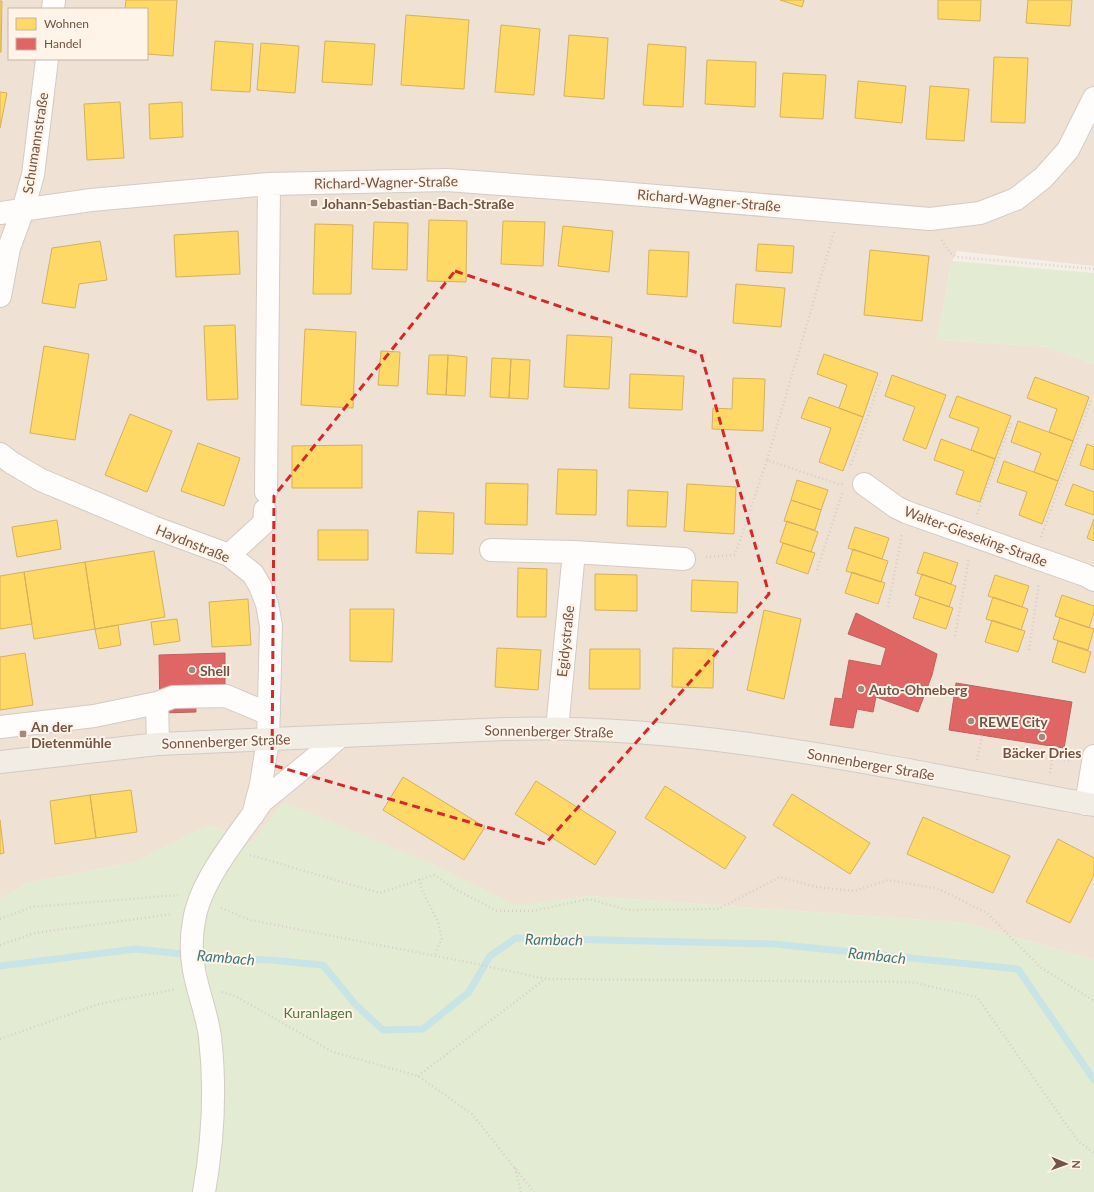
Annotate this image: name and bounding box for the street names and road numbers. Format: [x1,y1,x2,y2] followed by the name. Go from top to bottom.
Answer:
[19,91,51,195] street label: Schumannstraße
[314,172,458,192] street label: Richard-Wagner-Straße
[637,185,781,215] street label: Richard-Wagner-Straße
[902,502,1050,570] street label: Walter-Gieseking-Straße
[153,520,233,566] street label: Haydnstraße
[553,604,577,678] street label: Egidystraße
[484,721,614,741] street label: Sonnenberger Straße
[161,730,291,752] street label: Sonnenberger Straße
[806,744,936,784] street label: Sonnenberger Straße

